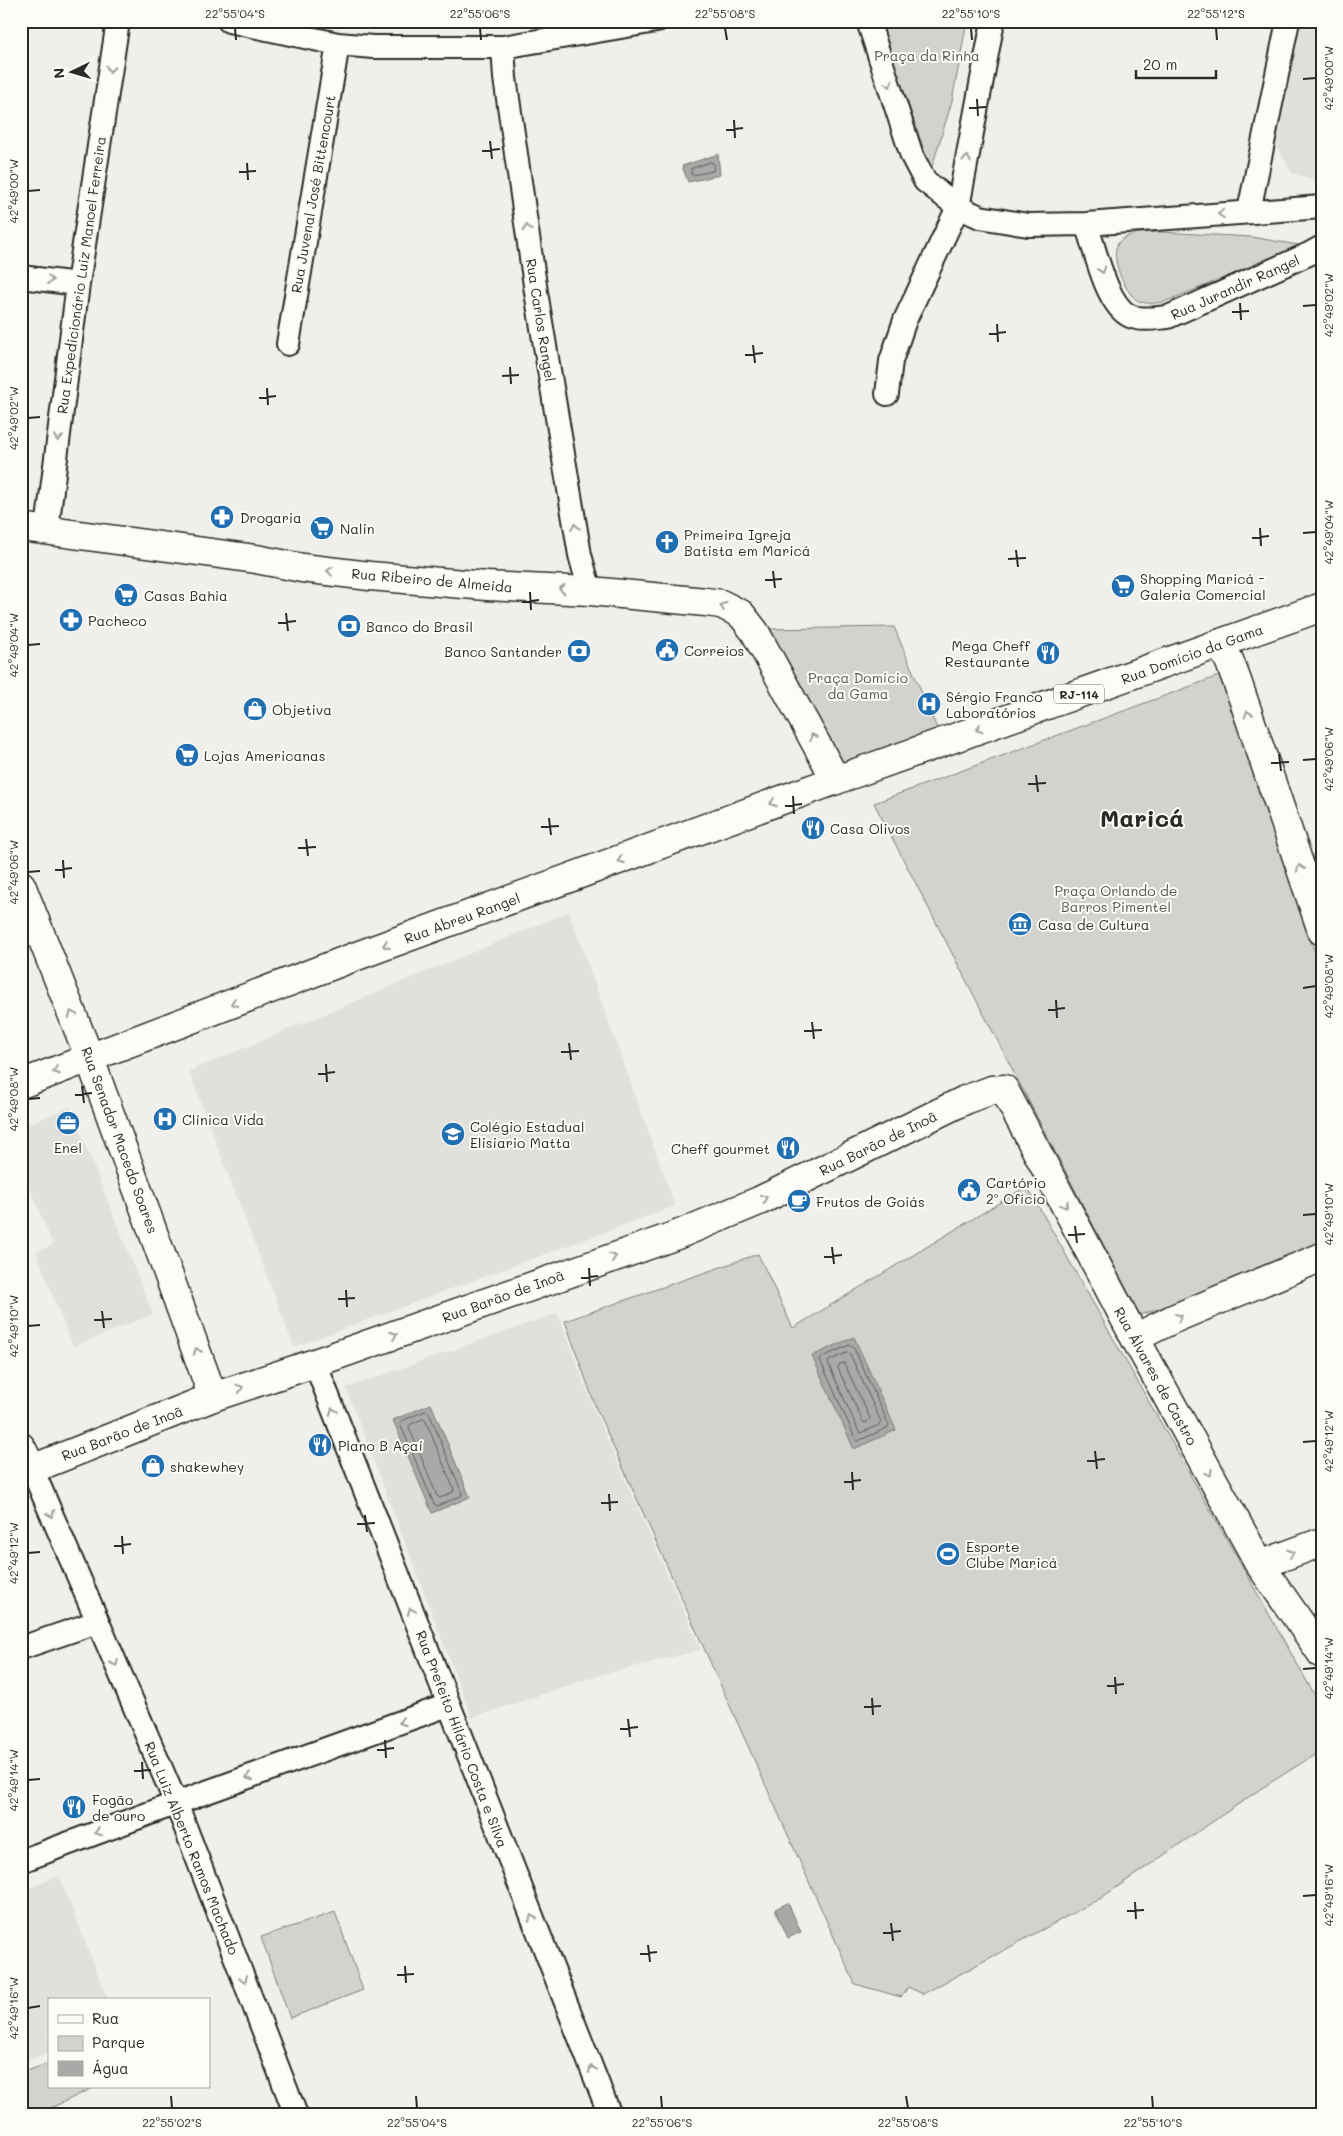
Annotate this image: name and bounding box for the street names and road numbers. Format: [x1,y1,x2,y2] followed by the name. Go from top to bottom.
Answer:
[286,93,340,295] street label: Rua Juvenal José Bittencourt
[52,135,110,415] street label: Rua Expedicionário Luiz Manoel Ferreira
[1168,250,1302,324] street label: Rua Jurandir Rangel
[522,257,560,383] street label: Rua Carlos Rangel
[351,563,513,597] street label: Rua Ribeiro de Almeida
[1118,619,1266,689] street label: Rua Domício da Gama
[1054,684,1104,704] road number: RJ-114
[401,888,523,948] street label: Rua Abreu Rangel
[77,1044,163,1236] street label: Rua Senador Macedo Soares
[816,1106,940,1180] street label: Rua Barão de Inoã
[439,1265,567,1327] street label: Rua Barão de Inoã
[1110,1304,1202,1448] street label: Rua Álvares de Castro
[59,1401,185,1465] street label: Rua Barão de Inoã
[412,1628,512,1850] street label: Rua Prefeito Hilário Costa e Silva
[140,1739,244,1957] street label: Rua Luiz Alberto Ramos Machado

